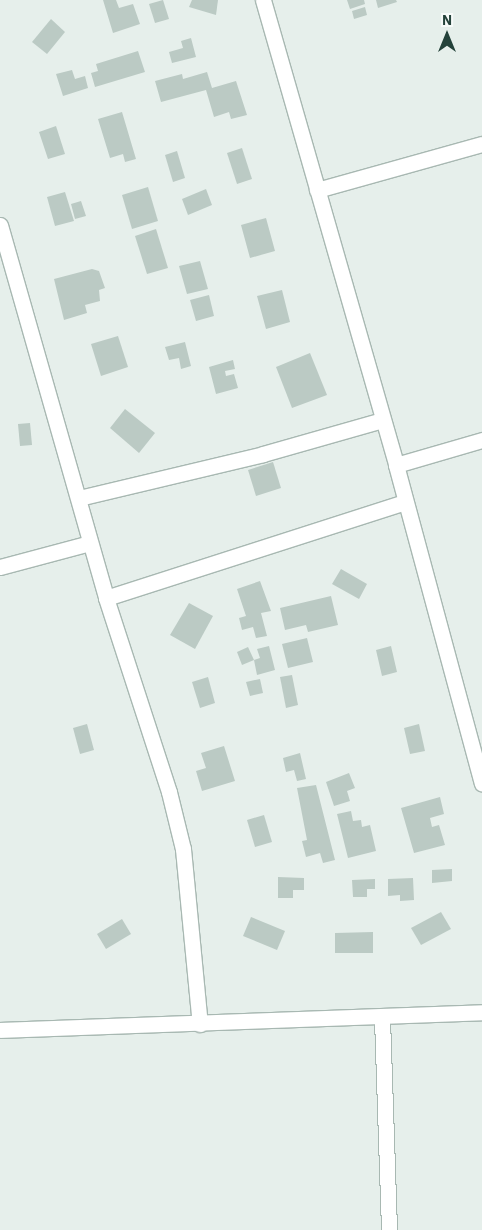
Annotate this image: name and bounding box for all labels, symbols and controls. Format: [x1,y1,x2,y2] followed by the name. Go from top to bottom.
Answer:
[422,10,472,60] north arrow
[442,11,452,29] text: N

